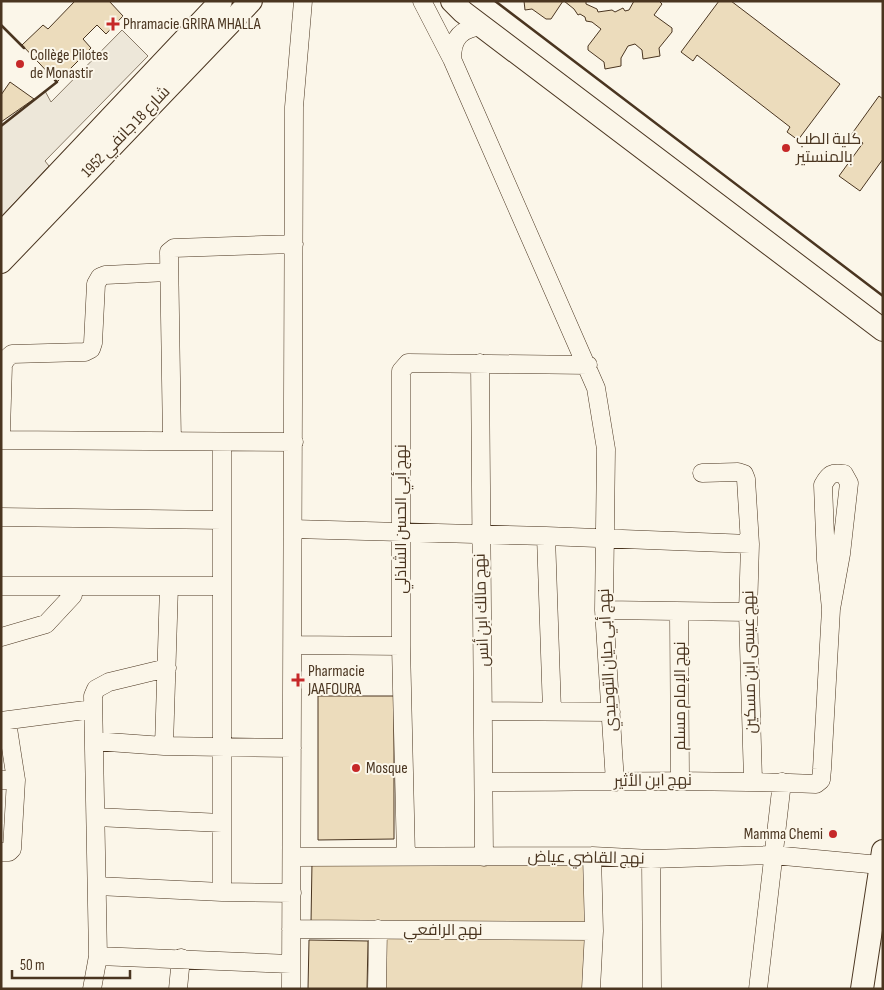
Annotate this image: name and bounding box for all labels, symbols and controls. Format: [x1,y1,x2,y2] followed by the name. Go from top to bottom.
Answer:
[123,15,261,34] place label: Phramacie GRIRA MHALLA
[107,18,119,30] marker: Phramacie GRIRA MHALLA
[30,46,108,83] place label: Collège Pilotes de Monastir
[14,58,26,70] marker: Collège Pilotes de Monastir
[78,83,176,184] street label: شارع 18 جانفي 1952
[795,130,861,167] place label: كلية الطب بالمنستير
[780,142,792,154] marker: كلية الطب بالمنستير
[391,444,414,594] street label: نهج أبي الحسن الشاذلي
[470,553,494,667] street label: نهج مالك ابن أنس
[594,588,624,732] street label: نهج أبي حيان التوحيدي
[739,590,762,734] street label: نهج عيسى ابن مسكين
[671,641,691,751] street label: نهج الإمام مسلم
[307,662,365,699] place label: Pharmacie JAAFOURA
[292,674,304,686] marker: Pharmacie JAAFOURA
[366,759,408,778] place label: Mosque
[350,762,362,774] marker: Mosque
[613,771,692,792] street label: نهج ابن الأثير
[744,825,823,844] place label: Mamma Chemi
[827,828,839,840] marker: Mamma Chemi
[527,847,645,871] street label: نهج القاضي عياض
[403,921,483,943] street label: نهج الرافعي
[12,948,130,980] scale bar
[20,956,45,975] text: 50 m

